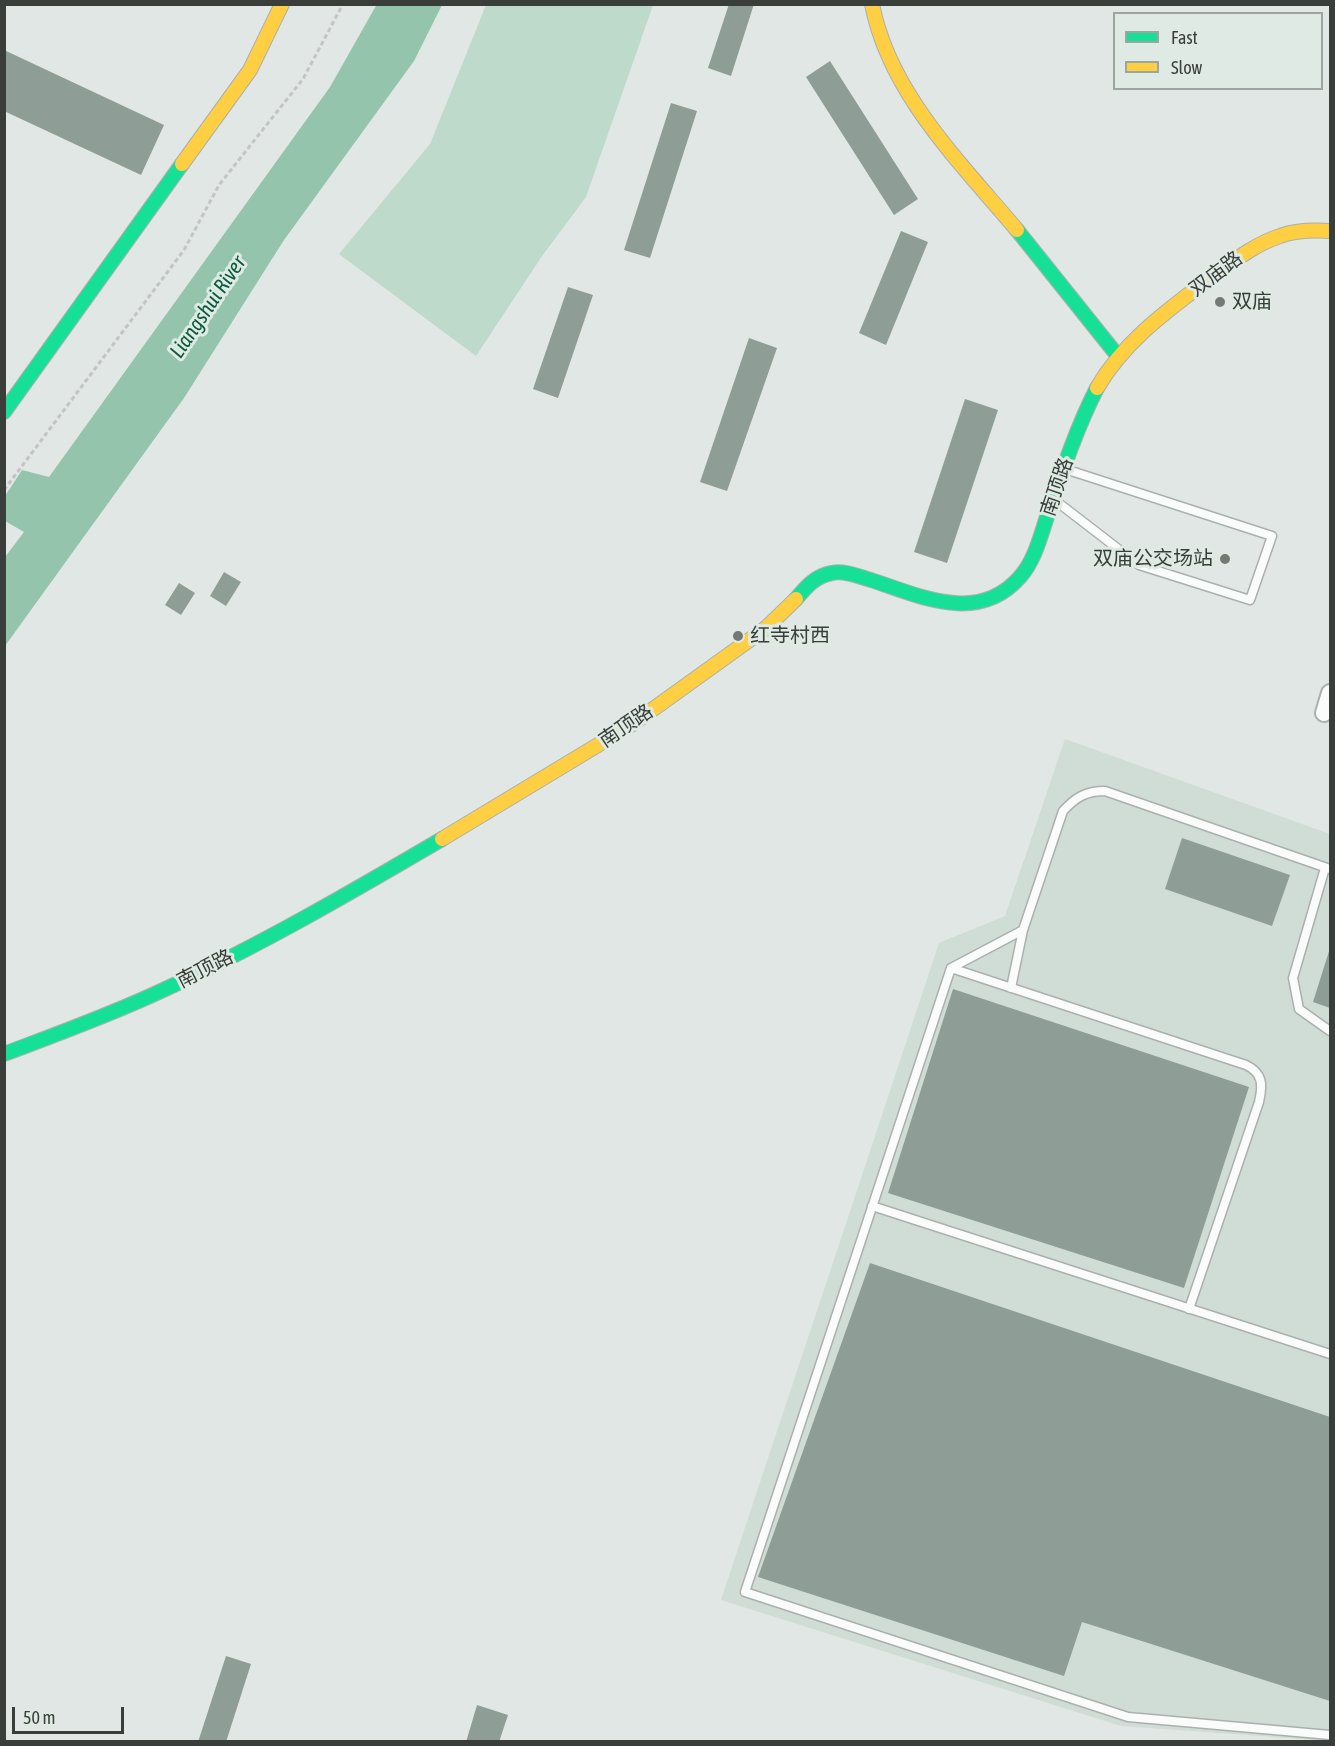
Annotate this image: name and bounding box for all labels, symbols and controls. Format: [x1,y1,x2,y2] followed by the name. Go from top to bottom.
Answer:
[1113,12,1323,90] legend
[1171,27,1198,48] text: Fast
[1171,57,1202,78] text: Slow
[1185,246,1247,302] street label: 双庙路
[165,251,251,363] water label: Liangshui River
[1232,290,1272,314] place label: 双庙
[1213,295,1227,309] marker: 双庙
[1036,455,1078,519] street label: 南顶路
[1093,547,1213,571] place label: 双庙公交场站
[1218,552,1232,566] marker: 双庙公交场站
[750,624,830,648] place label: 红寺村西
[731,629,745,643] marker: 红寺村西
[594,699,658,753] street label: 南顶路
[173,945,237,993] street label: 南顶路
[15,1695,128,1733] scale bar
[23,1707,55,1728] text: 50 m

